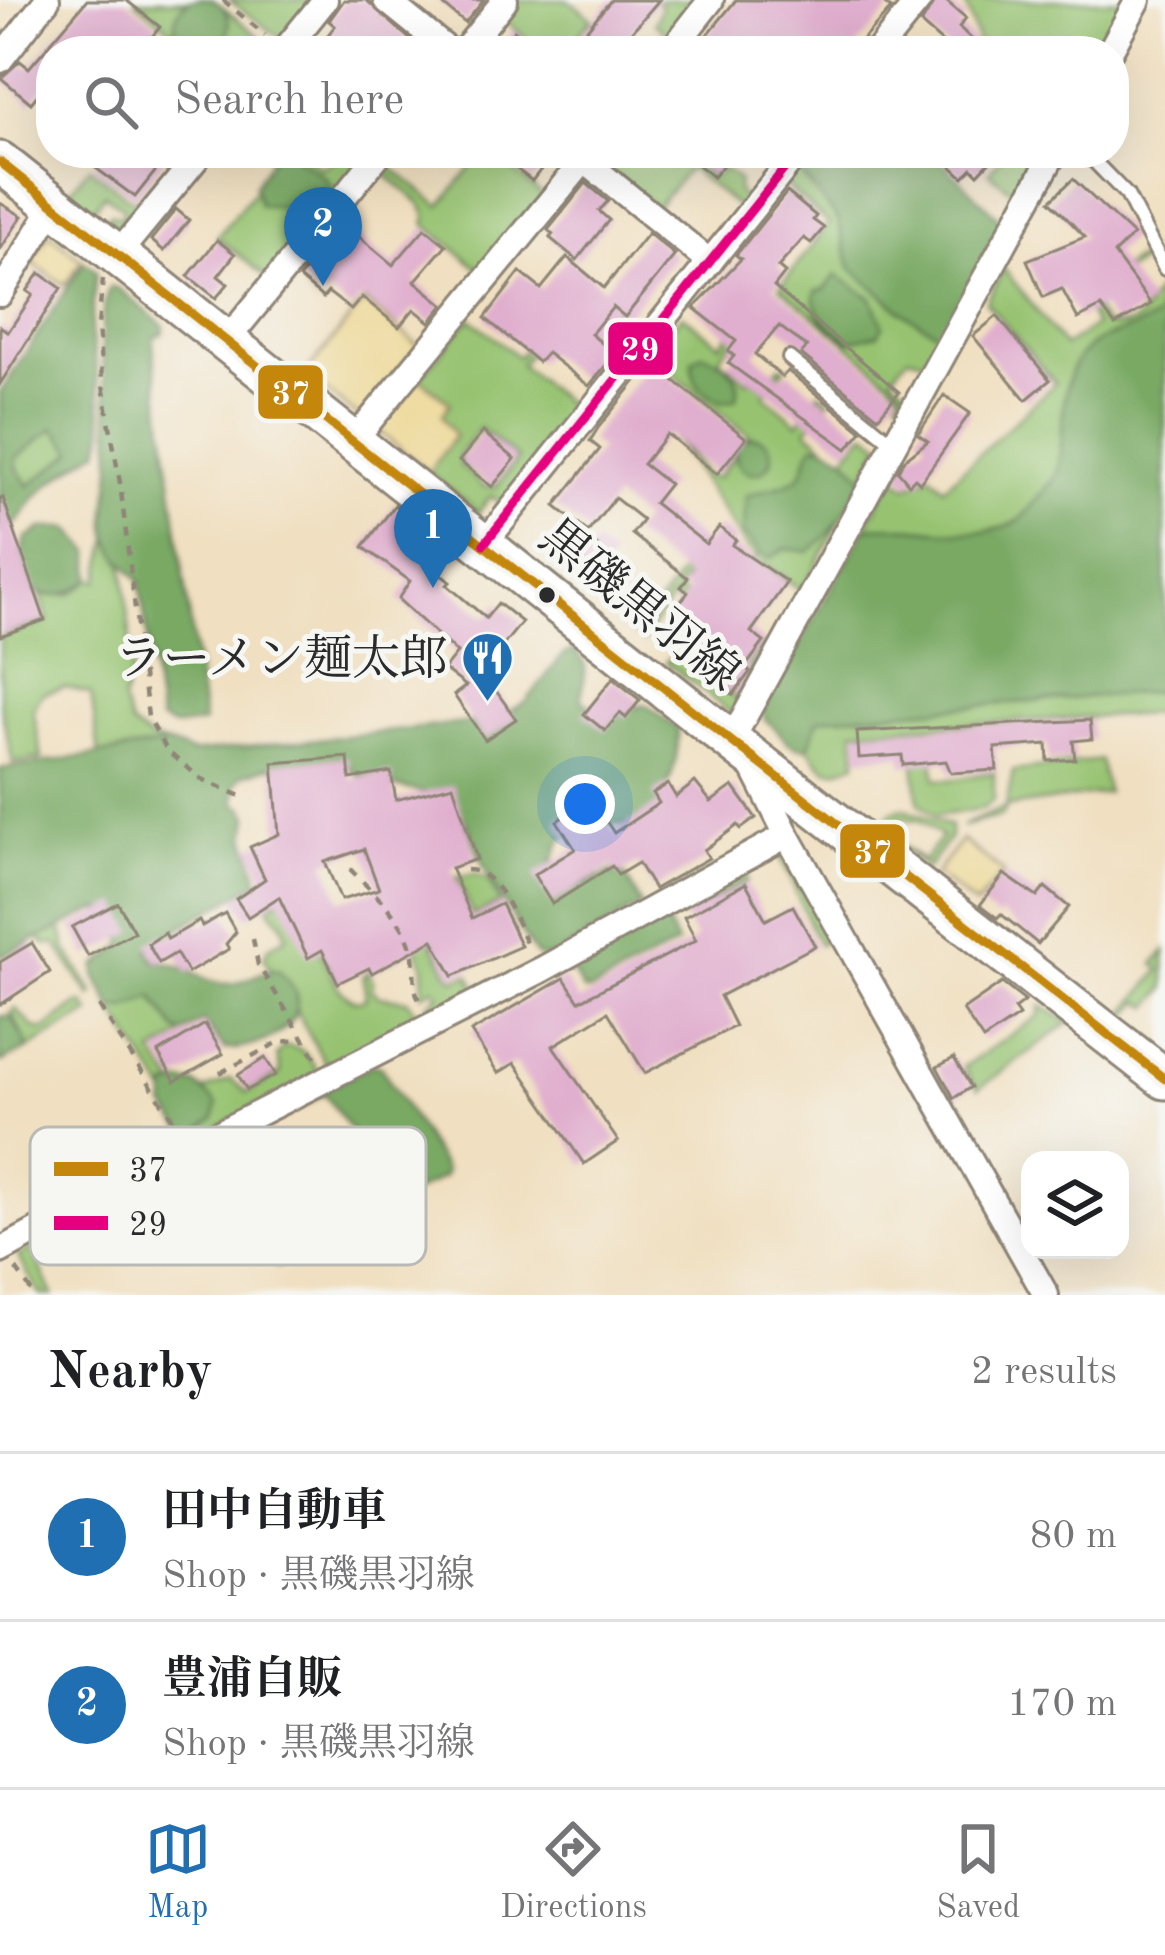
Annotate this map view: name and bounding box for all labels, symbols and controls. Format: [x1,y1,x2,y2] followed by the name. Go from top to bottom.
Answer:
[36,36,1129,168] search box
[78,69,144,135] icon: search
[174,79,404,124] text: Search here
[284,187,362,286] pin: 2
[606,320,675,377] line badge: 29
[621,335,659,368] text: 29
[256,363,325,421] line badge: 37
[272,379,310,412] text: 37
[394,489,472,588] pin: 1
[530,510,749,701] street label: 黒磯黒羽線
[536,584,558,606] unlabelled marker
[459,629,515,703] restaurant icon: ラーメン麺太郎
[114,633,448,685] place label: ラーメン麺太郎
[555,774,615,834] your location
[838,822,907,880] line badge: 37
[854,838,892,871] text: 37
[30,1127,426,1265] legend
[1021,1151,1129,1259] map controls
[1021,1151,1129,1259] button: layers
[129,1156,167,1189] text: 37
[129,1210,167,1243] text: 29
[48,1348,213,1399] text: Nearby
[971,1353,1117,1392] text: 2 results
[162,1491,387,1536] text: 田中自動車
[76,1517,98,1556] text: 1
[1030,1517,1117,1556] text: 80 m
[162,1557,475,1596] text: Shop · 黒磯黒羽線
[162,1659,342,1704] text: 豊浦自販
[76,1685,98,1724] text: 2
[1007,1685,1117,1724] text: 170 m
[162,1725,475,1764] text: Shop · 黒磯黒羽線
[145,1816,211,1929] tab: Map
[500,1816,647,1929] tab: Directions
[936,1816,1020,1929] tab: Saved

